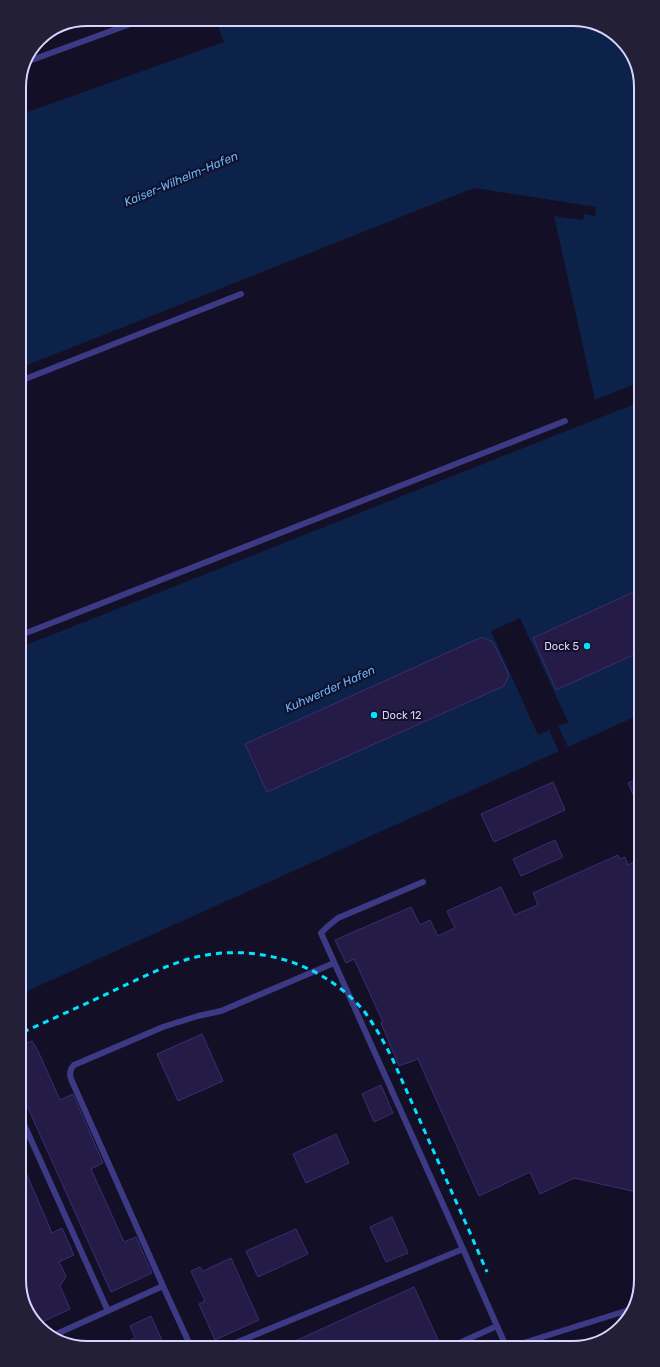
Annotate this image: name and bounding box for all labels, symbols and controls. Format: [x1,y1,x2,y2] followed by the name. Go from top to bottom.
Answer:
[122,149,240,209] water label: Kaiser-Wilhelm-Hafen
[544,640,579,653] place label: Dock 5
[582,641,592,651] marker: Dock 5
[283,663,377,715] water label: Kuhwerder Hafen
[382,709,421,722] place label: Dock 12
[369,710,379,720] marker: Dock 12

